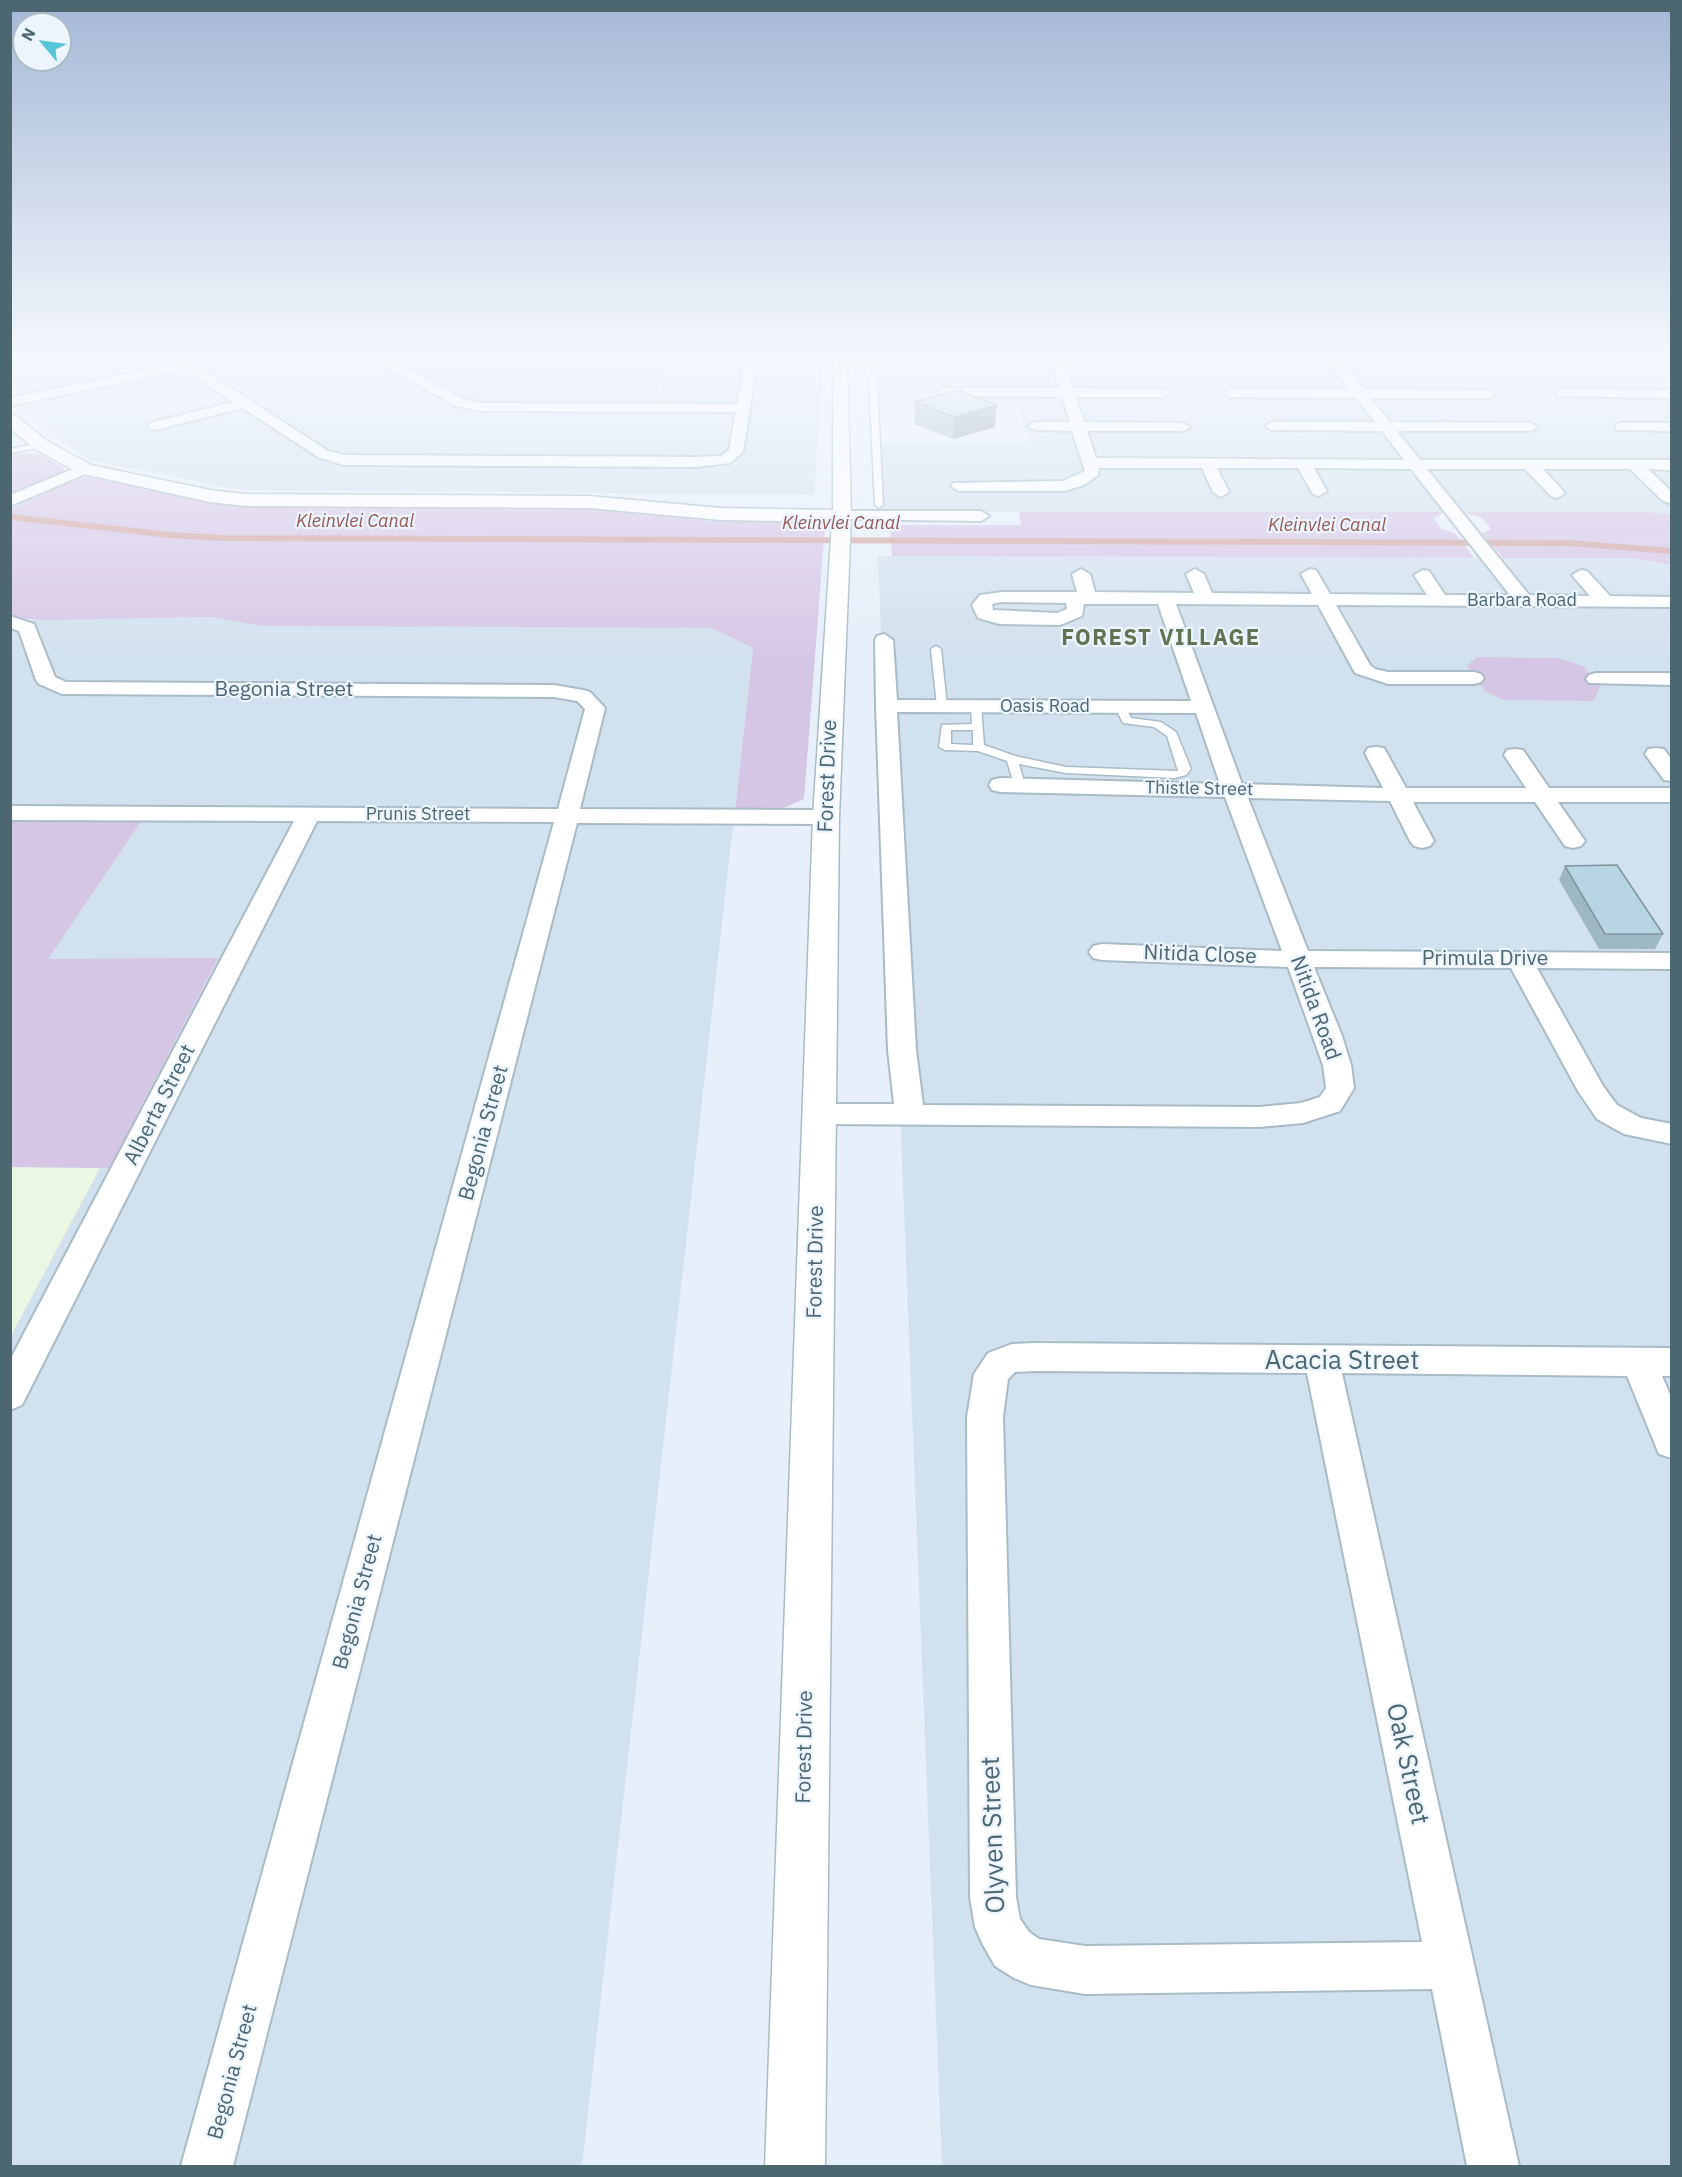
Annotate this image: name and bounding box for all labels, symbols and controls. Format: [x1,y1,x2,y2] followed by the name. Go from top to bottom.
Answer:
[12,12,72,72] north arrow
[16,24,40,44] text: N
[296,511,414,533] water label: Kleinvlei Canal
[782,513,900,535] water label: Kleinvlei Canal
[1268,515,1386,537] water label: Kleinvlei Canal
[1467,590,1577,612] street label: Barbara Road
[1061,626,1261,652] district label: FOREST VILLAGE
[215,677,353,703] street label: Begonia Street
[1000,696,1090,718] street label: Oasis Road
[813,719,843,833] street label: Forest Drive
[1145,777,1253,801] street label: Thistle Street
[366,804,470,826] street label: Prunis Street
[1143,940,1257,970] street label: Nitida Close
[1422,946,1548,972] street label: Primula Drive
[1284,952,1346,1064] street label: Nitida Road
[119,1041,201,1169] street label: Alberta Street
[454,1063,514,1203] street label: Begonia Street
[802,1205,830,1319] street label: Forest Drive
[1265,1345,1419,1377] street label: Acacia Street
[328,1532,388,1672] street label: Begonia Street
[791,1690,819,1804] street label: Forest Drive
[1379,1700,1435,1828] street label: Oak Street
[976,1756,1012,1914] street label: Olyven Street
[203,2002,263,2142] street label: Begonia Street

